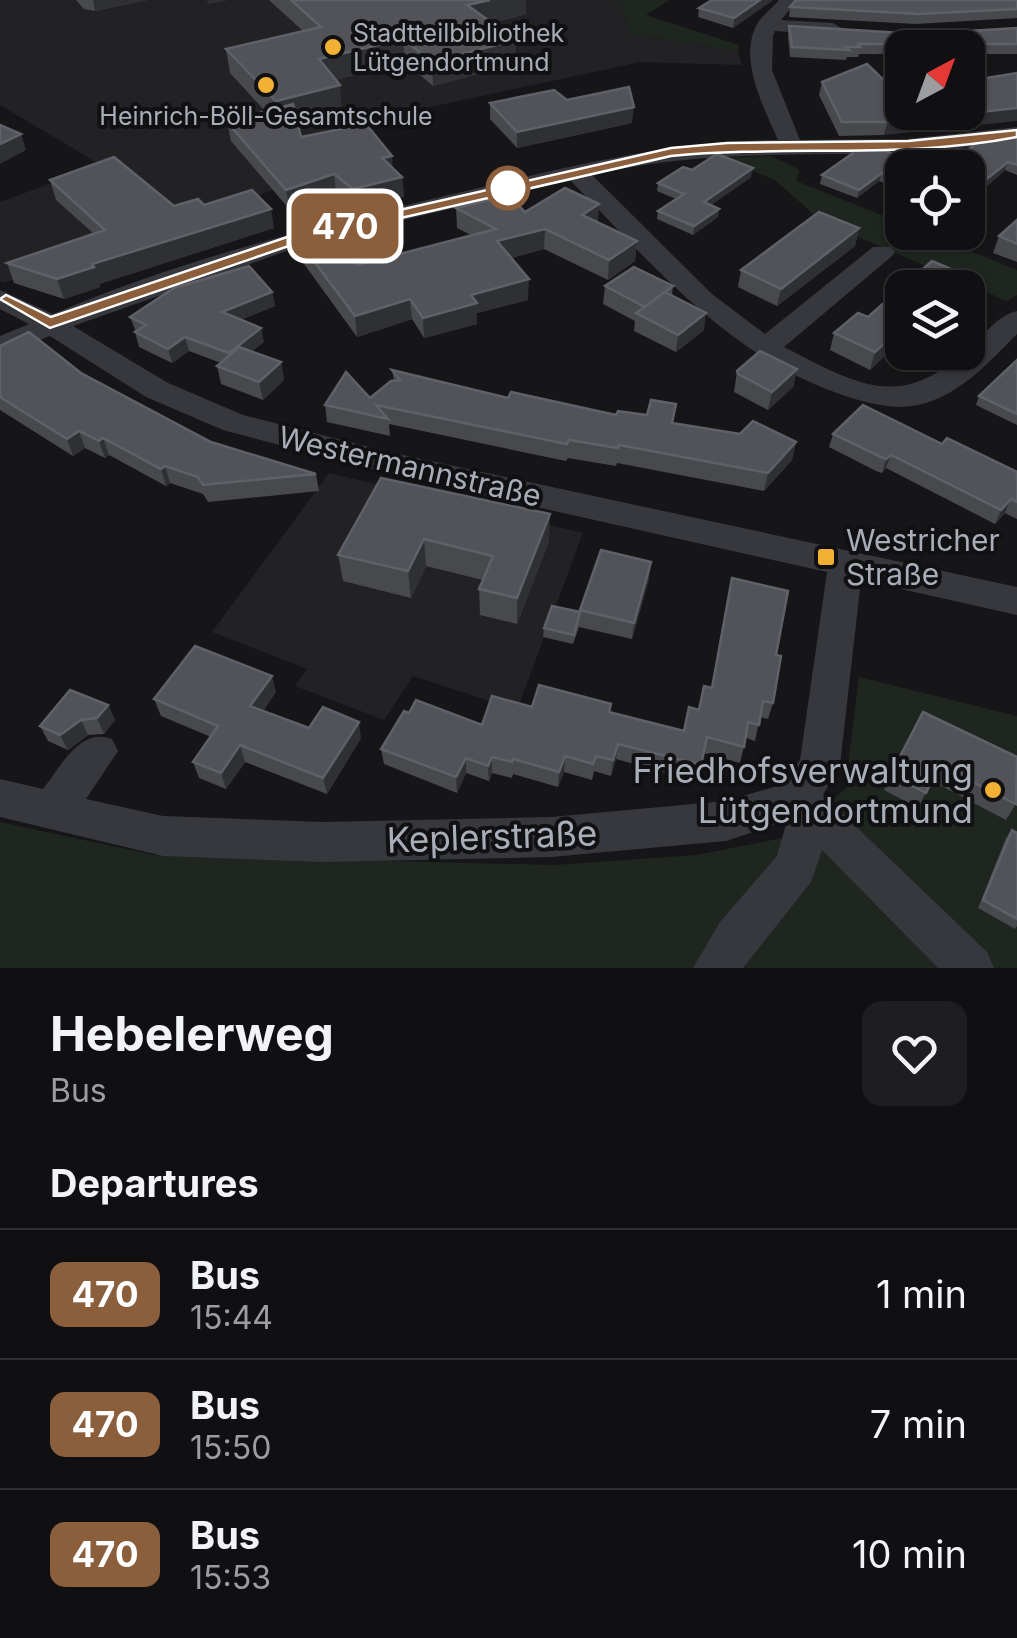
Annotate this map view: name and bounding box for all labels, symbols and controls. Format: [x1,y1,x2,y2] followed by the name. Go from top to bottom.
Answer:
[353,18,565,77] place label: Stadtteilbibliothek Lütgendortmund
[885,30,985,130] north arrow
[885,30,985,370] map controls
[322,36,344,58] marker: Stadtteilbibliothek Lütgendortmund
[255,74,277,96] marker: Heinrich-Böll-Gesamtschule
[99,101,433,131] place label: Heinrich-Böll-Gesamtschule
[885,150,985,250] button: locate
[487,167,529,209] unlabelled marker
[288,194,402,258] line badge: 470
[311,205,379,247] text: 470
[885,270,985,370] button: layers
[275,418,545,514] street label: Westermannstraße
[846,522,1000,592] place label: Westricher Straße
[815,546,837,568] marker: Westricher Straße
[633,749,973,831] place label: Friedhofsverwaltung Lütgendortmund
[982,779,1004,801] marker: Friedhofsverwaltung Lütgendortmund
[386,811,598,861] street label: Keplerstraße
[862,1001,967,1106] button: heart
[50,1004,334,1063] text: Hebelerweg
[50,1071,107,1110] text: Bus
[50,1160,259,1206] text: Departures
[190,1252,260,1298] text: Bus
[876,1271,967,1317] text: 1 min
[71,1273,139,1315] text: 470
[190,1298,273,1337] text: 15:44
[190,1382,260,1428] text: Bus
[870,1401,967,1447] text: 7 min
[71,1403,139,1445] text: 470
[190,1428,271,1467] text: 15:50
[190,1512,260,1558] text: Bus
[852,1531,967,1577] text: 10 min
[71,1533,139,1575] text: 470
[190,1558,271,1597] text: 15:53

